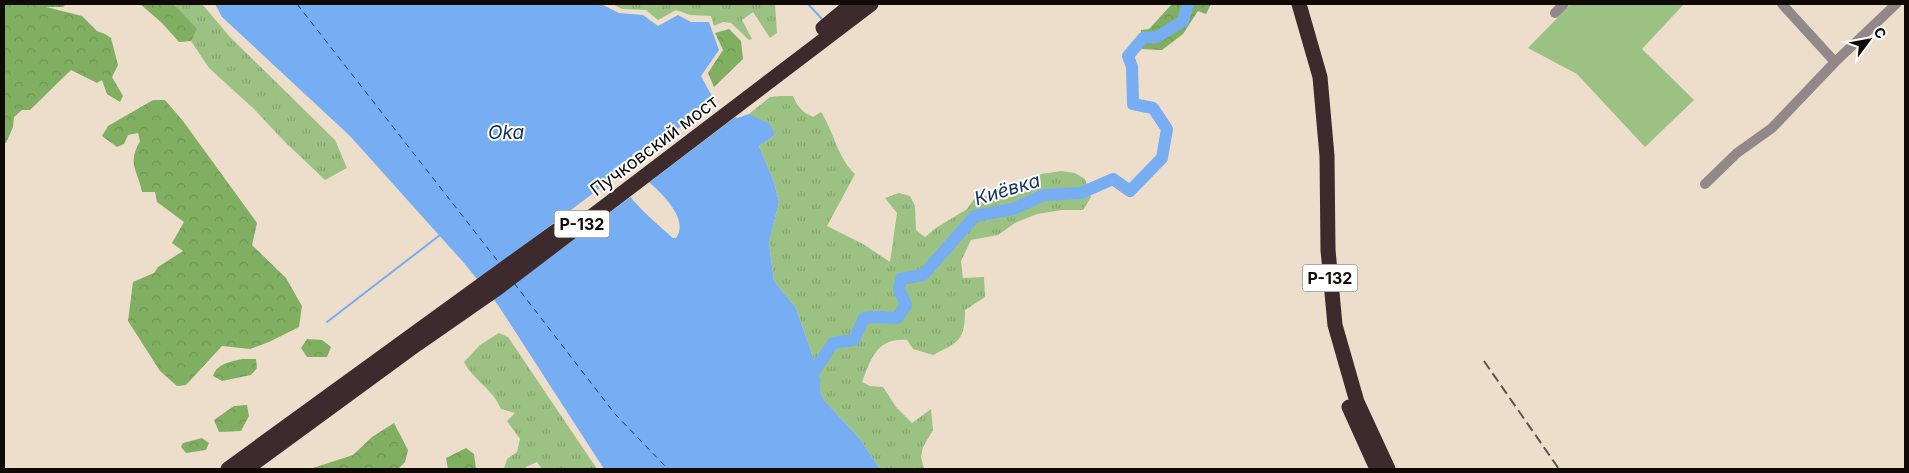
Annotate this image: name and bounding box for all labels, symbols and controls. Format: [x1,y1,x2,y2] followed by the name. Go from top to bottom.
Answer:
[1844,15,1894,65] north arrow
[1870,24,1890,42] text: С
[586,91,722,200] street label: Пучковский мост
[488,121,524,144] water label: Oka
[971,168,1043,210] water label: Киёвка
[554,210,610,238] road number: Р-132
[1302,264,1358,292] road number: Р-132

